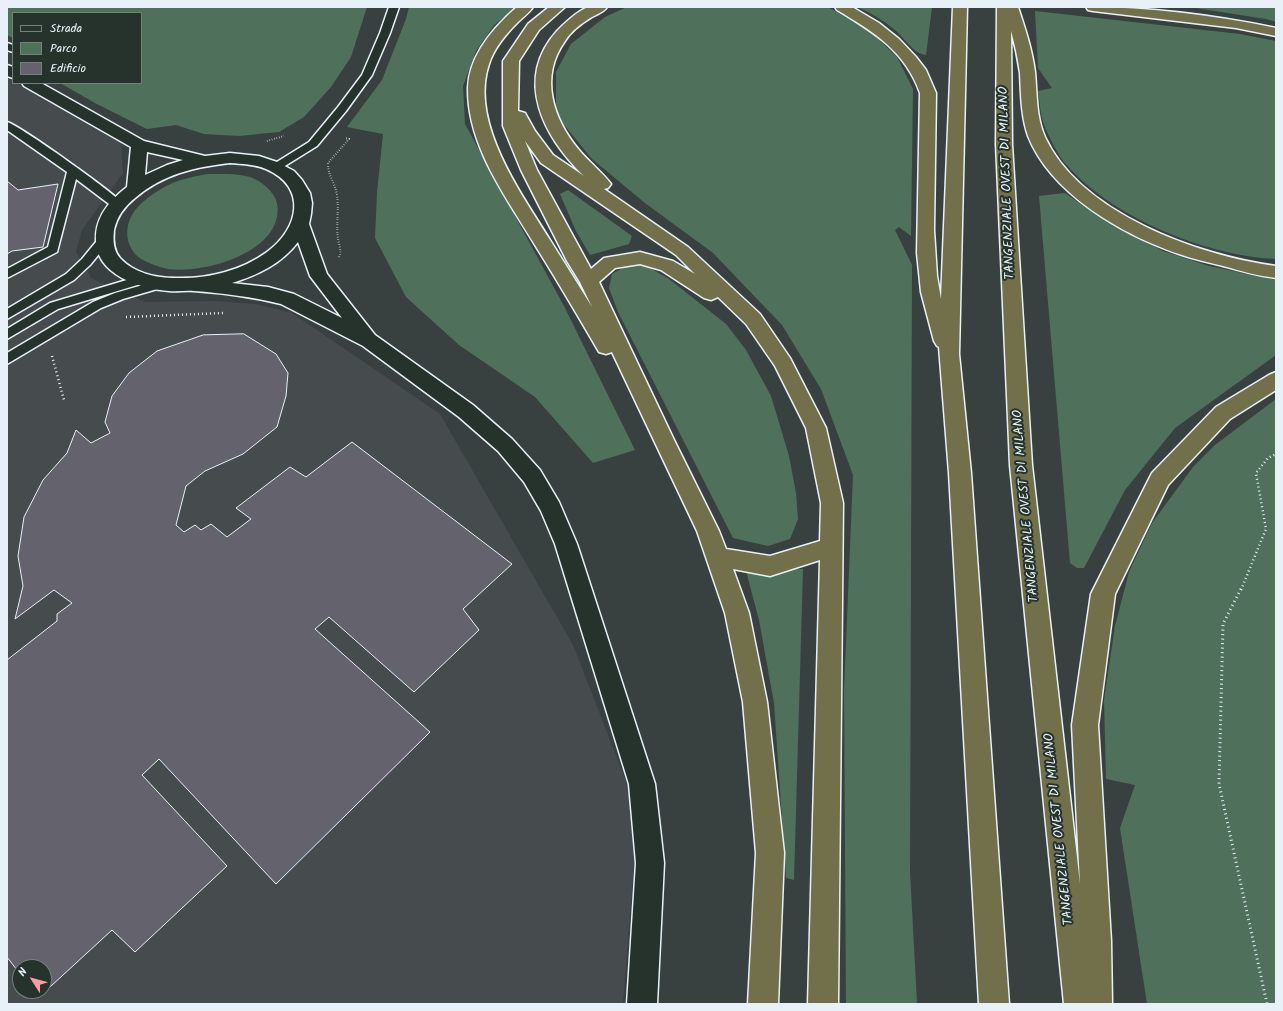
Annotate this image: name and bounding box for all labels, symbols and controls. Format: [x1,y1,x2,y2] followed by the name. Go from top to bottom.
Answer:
[12,12,142,84] legend
[50,19,82,38] text: Strada
[50,39,77,58] text: Parco
[50,59,86,78] text: Edificio
[997,86,1019,280] street label: TANGENZIALE OVEST DI MILANO
[1011,409,1043,603] street label: TANGENZIALE OVEST DI MILANO
[1042,732,1078,926] street label: TANGENZIALE OVEST DI MILANO
[12,959,52,999] north arrow
[14,964,32,981] text: N

